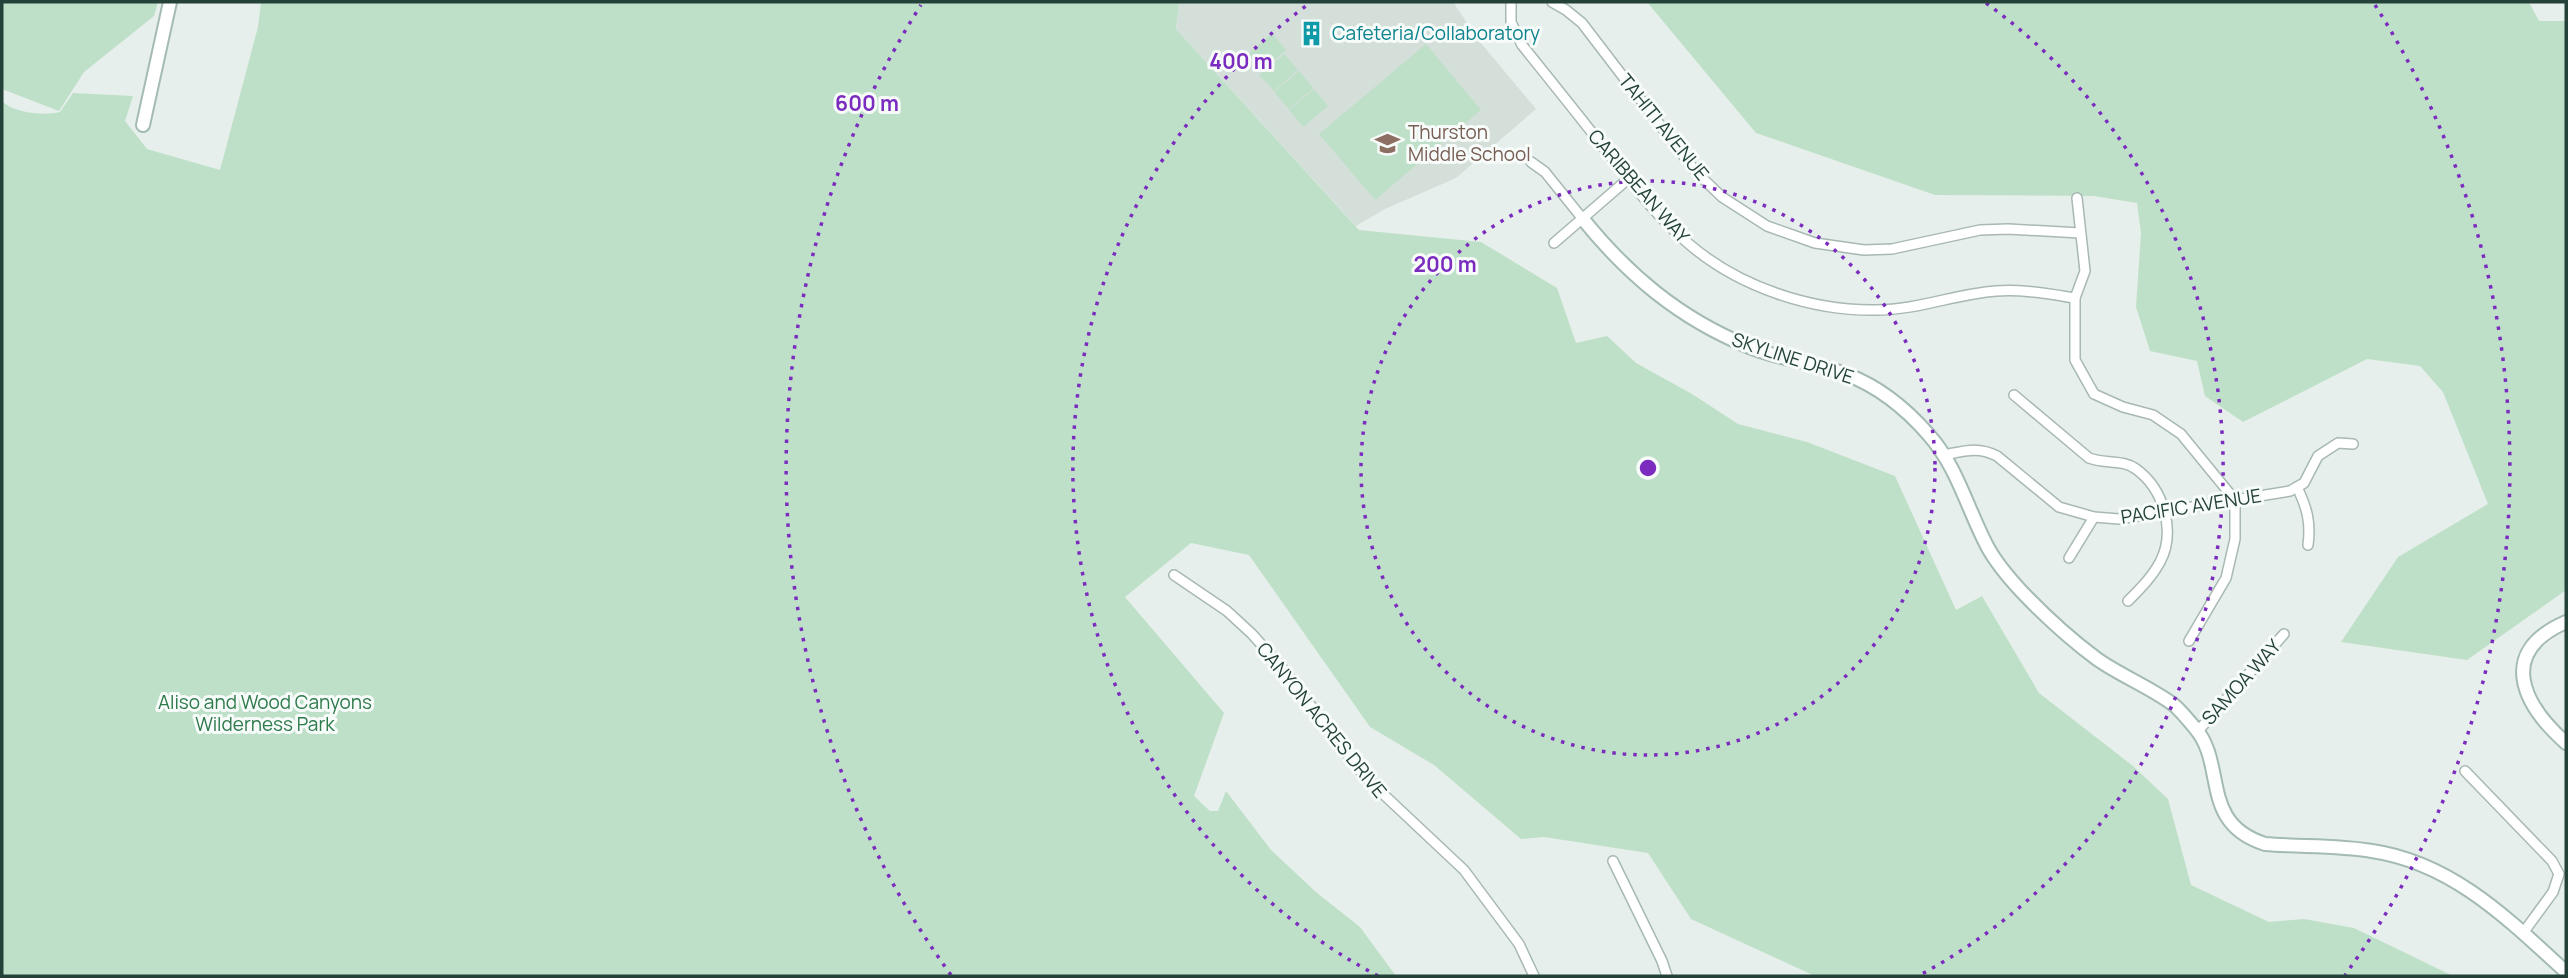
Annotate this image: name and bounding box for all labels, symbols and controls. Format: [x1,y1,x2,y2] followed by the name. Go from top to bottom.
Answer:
[1298,19,1326,47] building icon: Cafeteria/Collaboratory
[1332,20,1540,46] place label: Cafeteria/Collaboratory
[1209,47,1273,75] text: 400 m
[1613,68,1715,186] street label: TAHITI AVENUE
[835,89,899,117] text: 600 m
[1408,119,1531,167] place label: Thurston Middle School
[1582,124,1696,249] street label: CARIBBEAN WAY
[1374,129,1402,157] school or university icon: Thurston Middle School
[1413,250,1477,278] text: 200 m
[1729,326,1857,390] street label: SKYLINE DRIVE
[1636,456,1660,480] centre of rings
[2119,482,2263,530] street label: PACIFIC AVENUE
[2196,633,2287,730] street label: SAMOA WAY
[1251,637,1393,803] street label: CANYON ACRES DRIVE
[158,689,372,737] park label: Aliso and Wood Canyons Wilderness Park

